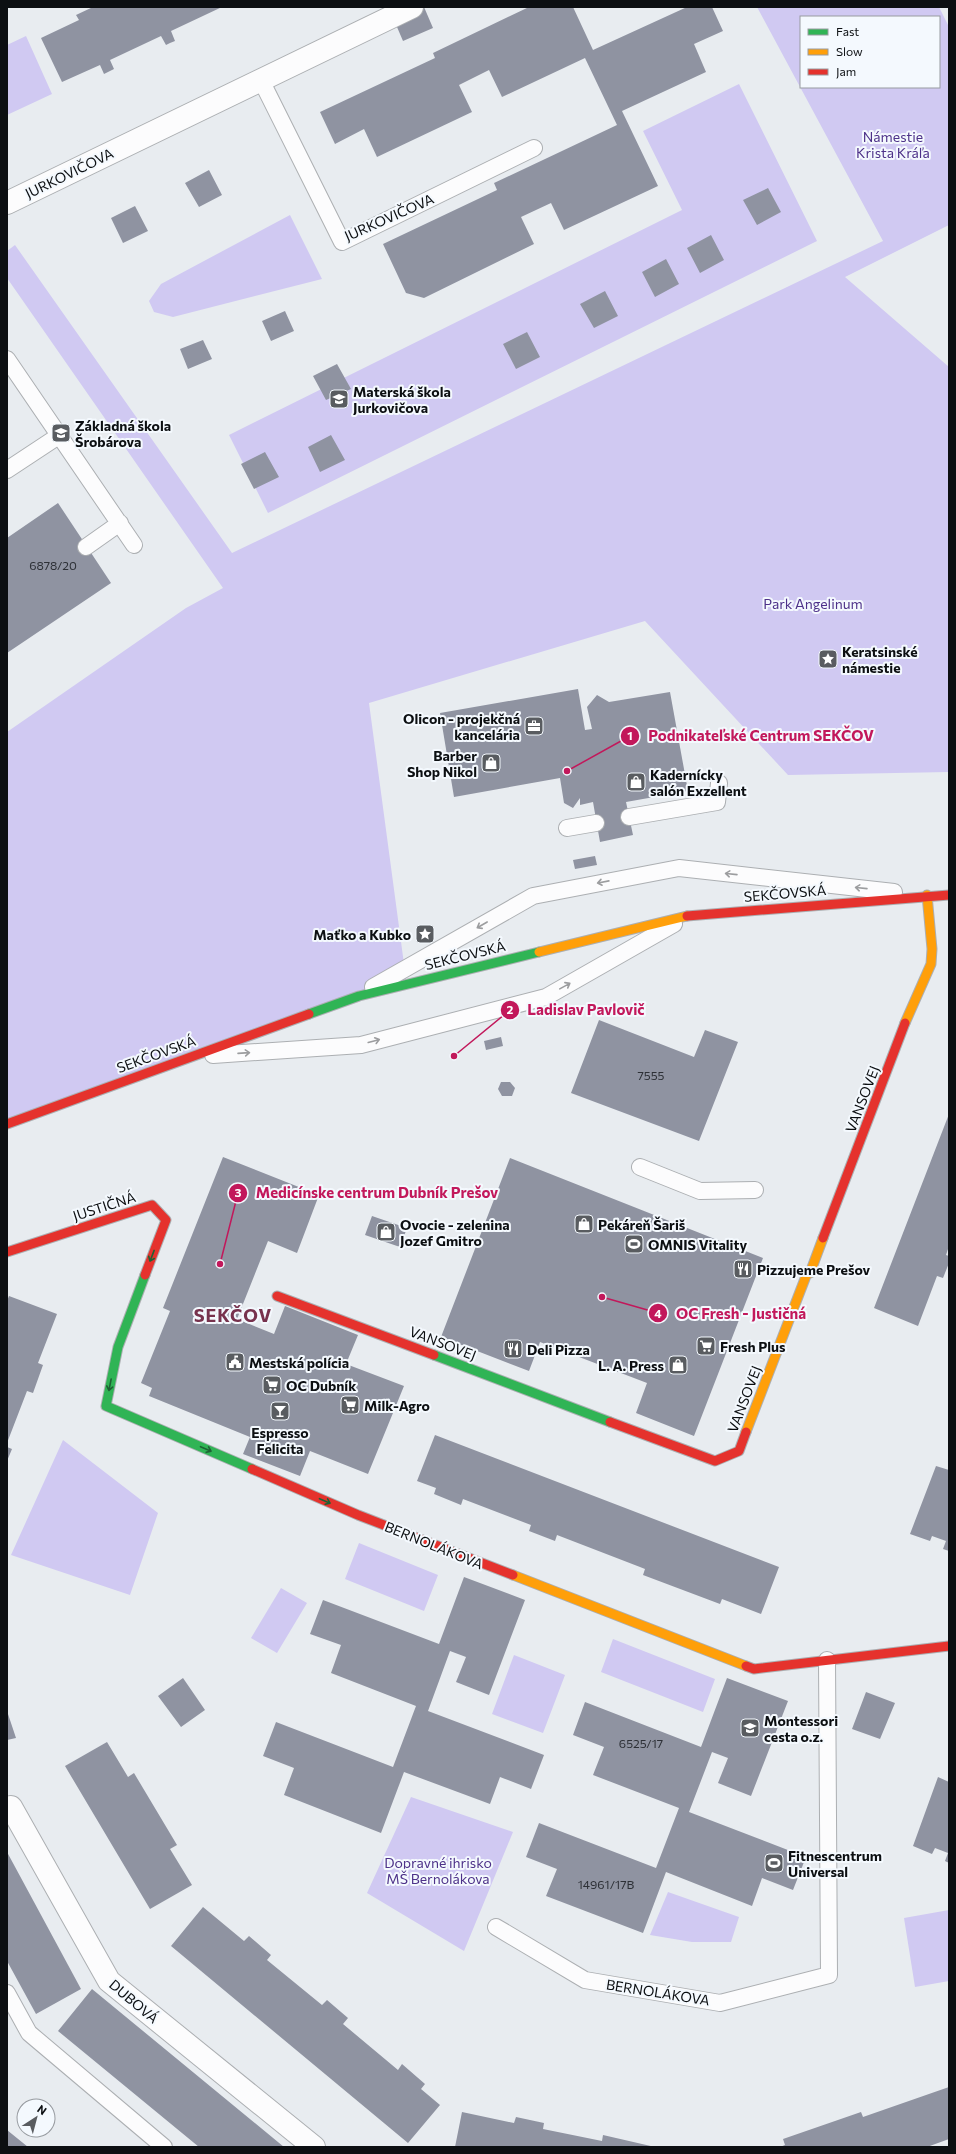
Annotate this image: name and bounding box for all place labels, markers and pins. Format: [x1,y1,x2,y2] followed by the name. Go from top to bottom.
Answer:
[353,383,451,416] place label: Materská škola Jurkovičova
[328,388,350,410] school or university icon: Materská škola Jurkovičova
[75,417,171,450] place label: Základná škola Šrobárova
[50,422,72,444] school or university icon: Základná škola Šrobárova
[842,643,918,676] place label: Keratsinské námestie
[817,648,839,670] place icon: Keratsinské námestie
[403,710,520,743] place label: Olicon - projekčná kancelária
[523,715,545,737] office icon: Olicon - projekčná kancelária
[620,722,882,749] callout: Podnikateľské Centrum SEKČOV
[407,747,477,780] place label: Barber Shop Nikol
[480,752,502,774] shop icon: Barber Shop Nikol
[650,766,747,799] place label: Kadernícky salón Exzellent
[625,771,647,793] shop icon: Kadernícky salón Exzellent
[414,923,436,945] place icon: Maťko a Kubko
[313,926,411,943] place label: Maťko a Kubko
[500,997,653,1024] callout: Ladislav Pavlovič
[228,1180,506,1207] callout: Medicínske centrum Dubník Prešov
[573,1213,595,1235] shop icon: Pekáreň Šariš
[400,1216,510,1249] place label: Ovocie - zelenina Jozef Gmitro
[598,1216,686,1233] place label: Pekáreň Šariš
[375,1221,397,1243] shop icon: Ovocie - zelenina Jozef Gmitro
[623,1233,645,1255] sports icon: OMNIS Vitality
[648,1236,747,1253] place label: OMNIS Vitality
[732,1258,754,1280] restaurant icon: Pizzujeme Prešov
[757,1261,871,1278] place label: Pizzujeme Prešov
[648,1300,814,1327] callout: OC Fresh - Justičná
[695,1335,717,1357] supermarket icon: Fresh Plus
[502,1338,524,1360] restaurant icon: Deli Pizza
[720,1338,786,1355] place label: Fresh Plus
[527,1341,590,1358] place label: Deli Pizza
[224,1351,246,1373] public building icon: Mestská polícia
[249,1354,349,1371] place label: Mestská polícia
[667,1354,689,1376] shop icon: L. A. Press
[598,1357,664,1374] place label: L. A. Press
[261,1374,283,1396] supermarket icon: OC Dubník
[286,1377,356,1394] place label: OC Dubník
[339,1394,361,1416] supermarket icon: Milk-Agro
[364,1397,430,1414] place label: Milk-Agro
[269,1400,291,1422] bar icon: Espresso Felicita
[251,1424,309,1457] place label: Espresso Felicita
[764,1712,838,1745] place label: Montessori cesta o.z.
[739,1717,761,1739] school or university icon: Montessori cesta o.z.
[788,1847,882,1880] place label: Fitnescentrum Universal
[763,1852,785,1874] sports icon: Fitnescentrum Universal

